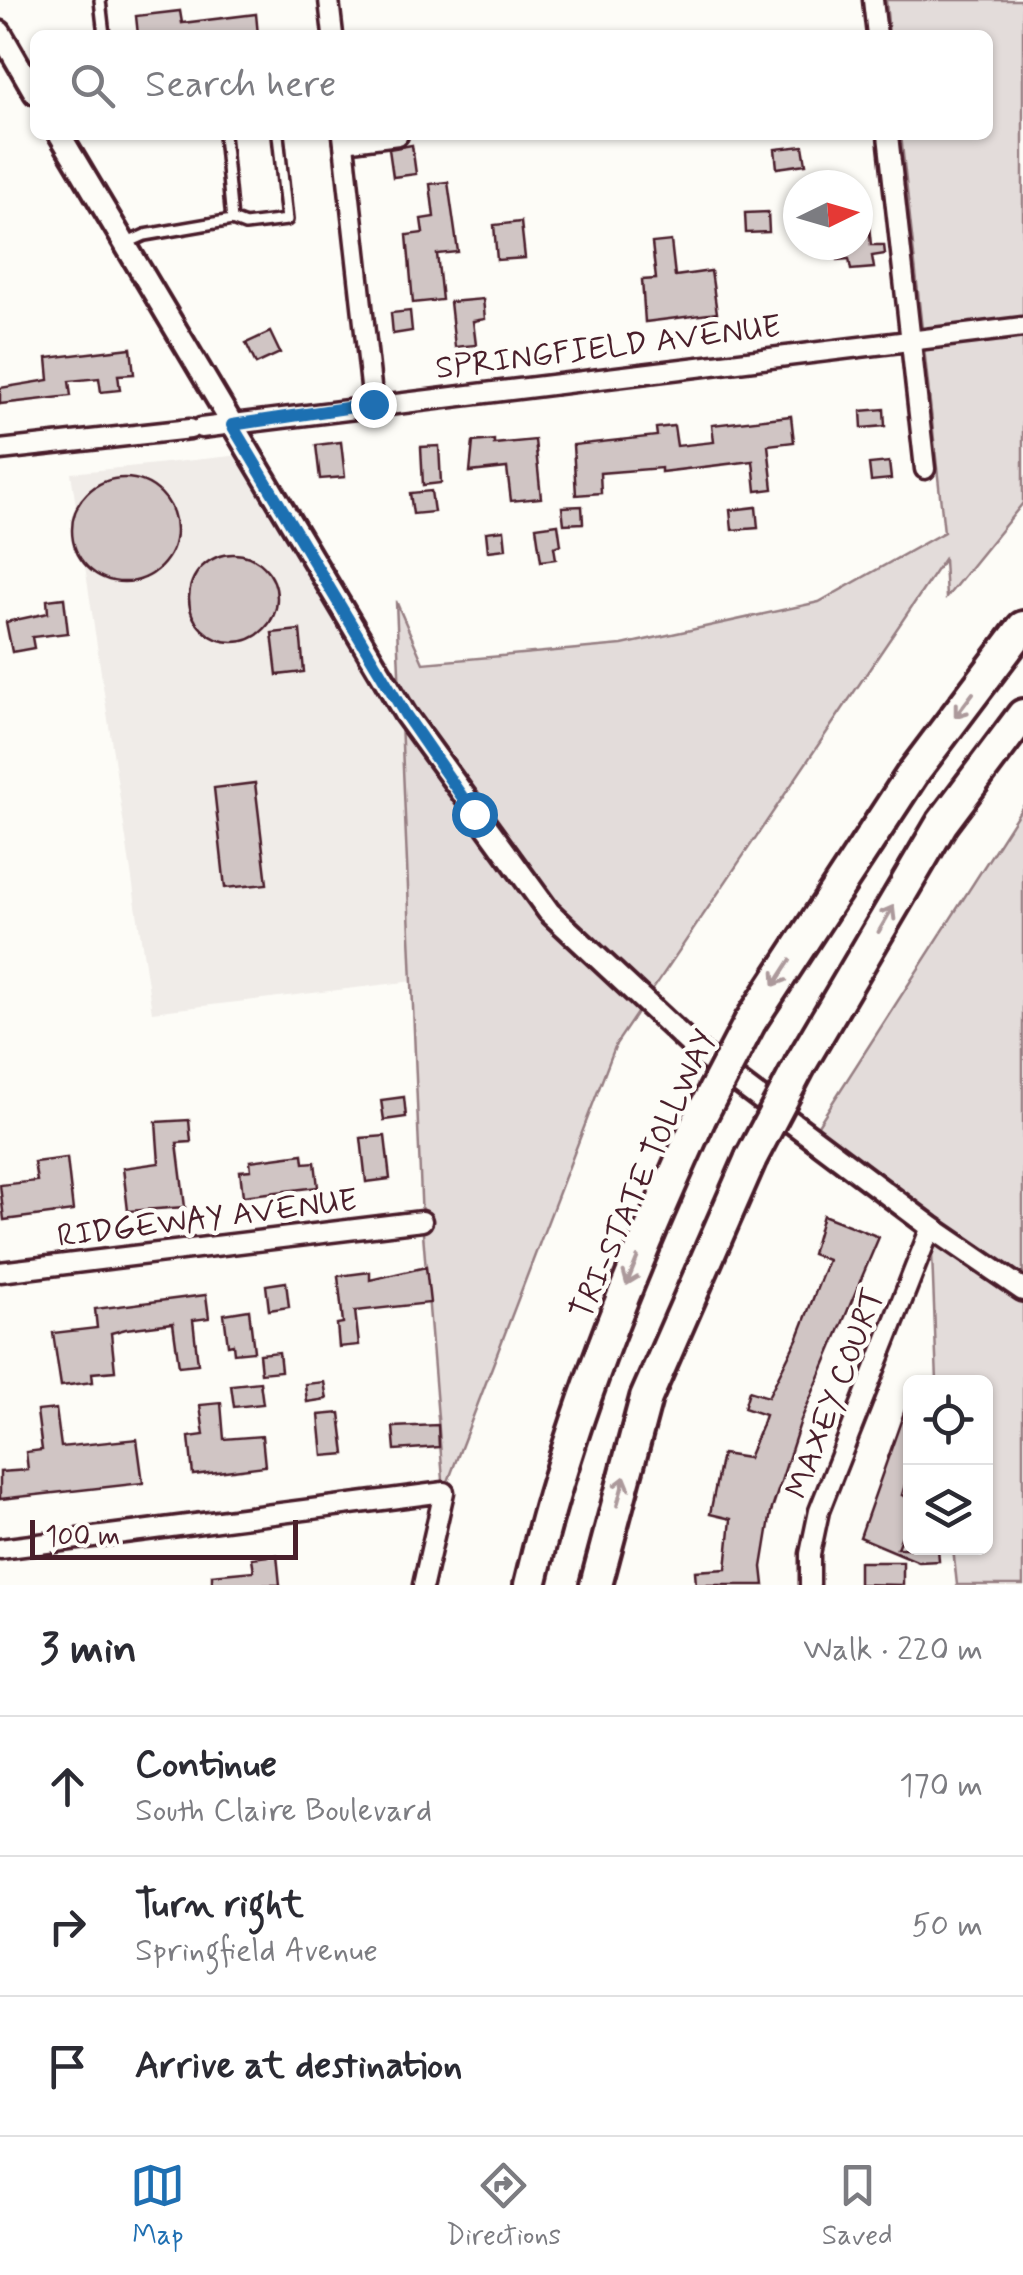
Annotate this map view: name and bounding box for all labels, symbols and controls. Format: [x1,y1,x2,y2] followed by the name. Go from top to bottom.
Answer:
[30,30,993,140] search box
[65,58,120,113] icon: search
[145,61,336,110] text: Search here
[783,170,873,260] north arrow
[433,306,783,390] street label: SPRINGFIELD AVENUE
[351,382,397,428] route end
[954,691,975,718] one-way arrow
[452,792,498,838] route start
[876,905,896,933] one-way arrow
[771,959,792,987] one-way arrow
[561,1023,727,1326] street label: TRI-STATE TOLLWAY
[55,1180,360,1258] street label: RIDGEWAY AVENUE
[622,1255,640,1286] one-way arrow
[776,1283,895,1505] street label: MAXEY COURT
[903,1375,993,1555] map controls
[903,1375,993,1465] button: locate
[903,1465,993,1555] button: layers
[612,1476,631,1507] one-way arrow
[30,1515,298,1560] scale bar
[45,1519,120,1556] text: 100 m
[40,1623,137,1678] text: 3 min
[803,1629,983,1671] text: Walk · 220 m
[135,1741,277,1790] text: Continue
[40,1759,95,1814] icon: ahead
[899,1765,983,1807] text: 170 m
[135,1790,432,1832] text: South Claire Boulevard
[135,1881,304,1930] text: Turn right
[40,1899,95,1954] icon: right
[911,1905,983,1947] text: 50 m
[135,1930,378,1972] text: Springfield Avenue
[40,2039,95,2094] icon: arrive
[135,2042,462,2091] text: Arrive at destination
[130,2158,185,2255] tab: Map
[446,2158,561,2255] tab: Directions
[822,2158,893,2255] tab: Saved

